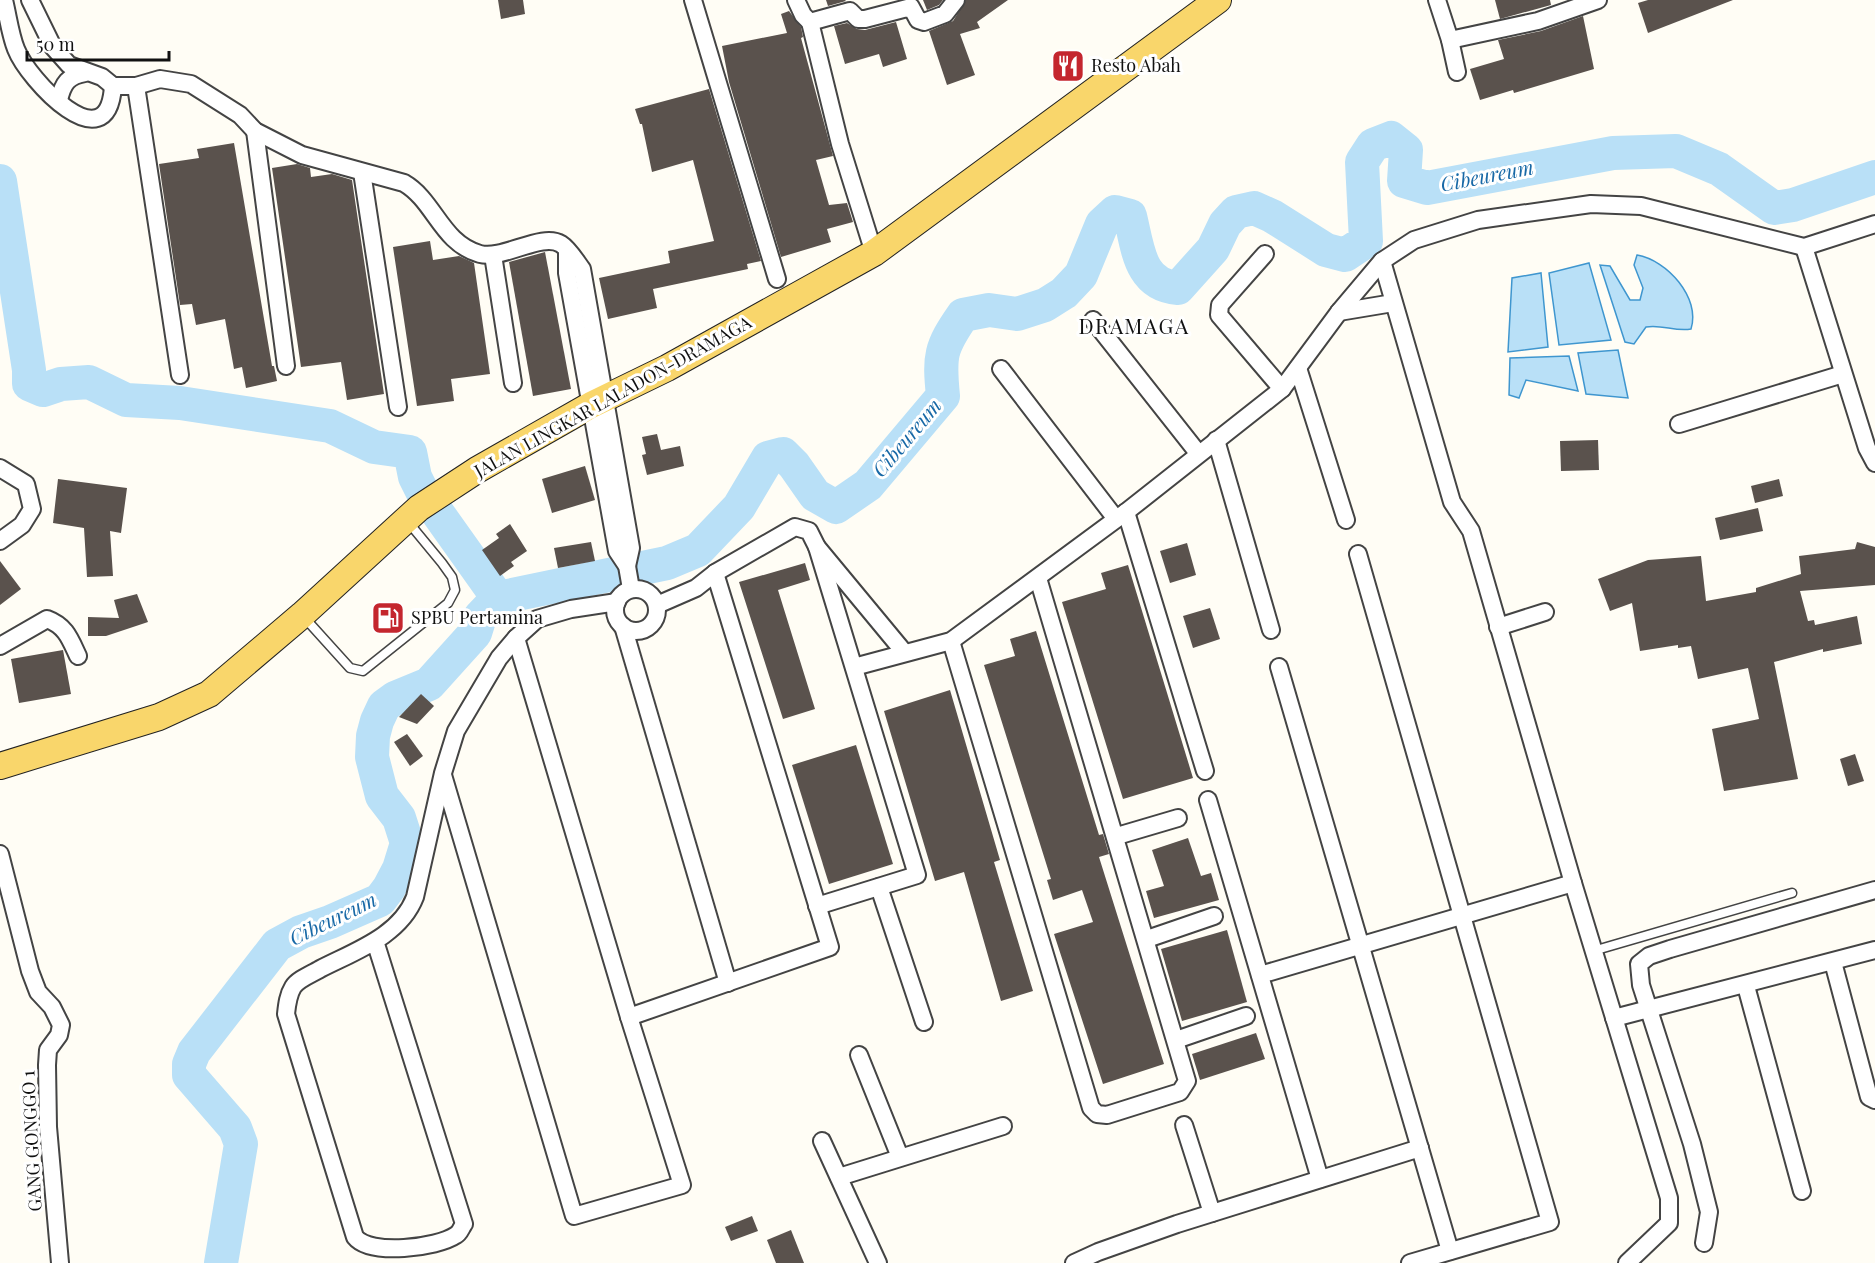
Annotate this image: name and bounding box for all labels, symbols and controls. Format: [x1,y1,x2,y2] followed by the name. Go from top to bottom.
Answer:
[27,24,170,62] scale bar
[36,32,75,56] text: 50 m
[1050,48,1086,84] restaurant icon: Resto Abah
[1091,53,1181,77] place label: Resto Abah
[1438,152,1536,197] water label: Cibeureum
[469,309,756,483] street label: JALAN LINGKAR LALADON-DRAMAGA
[1078,311,1190,339] district label: DRAMAGA
[865,392,946,482] water label: Cibeureum
[370,600,406,636] fuel station icon: SPBU Pertamina
[411,605,543,629] place label: SPBU Pertamina
[284,885,381,950] water label: Cibeureum
[15,1069,47,1212] street label: GANG GONGGO 1

